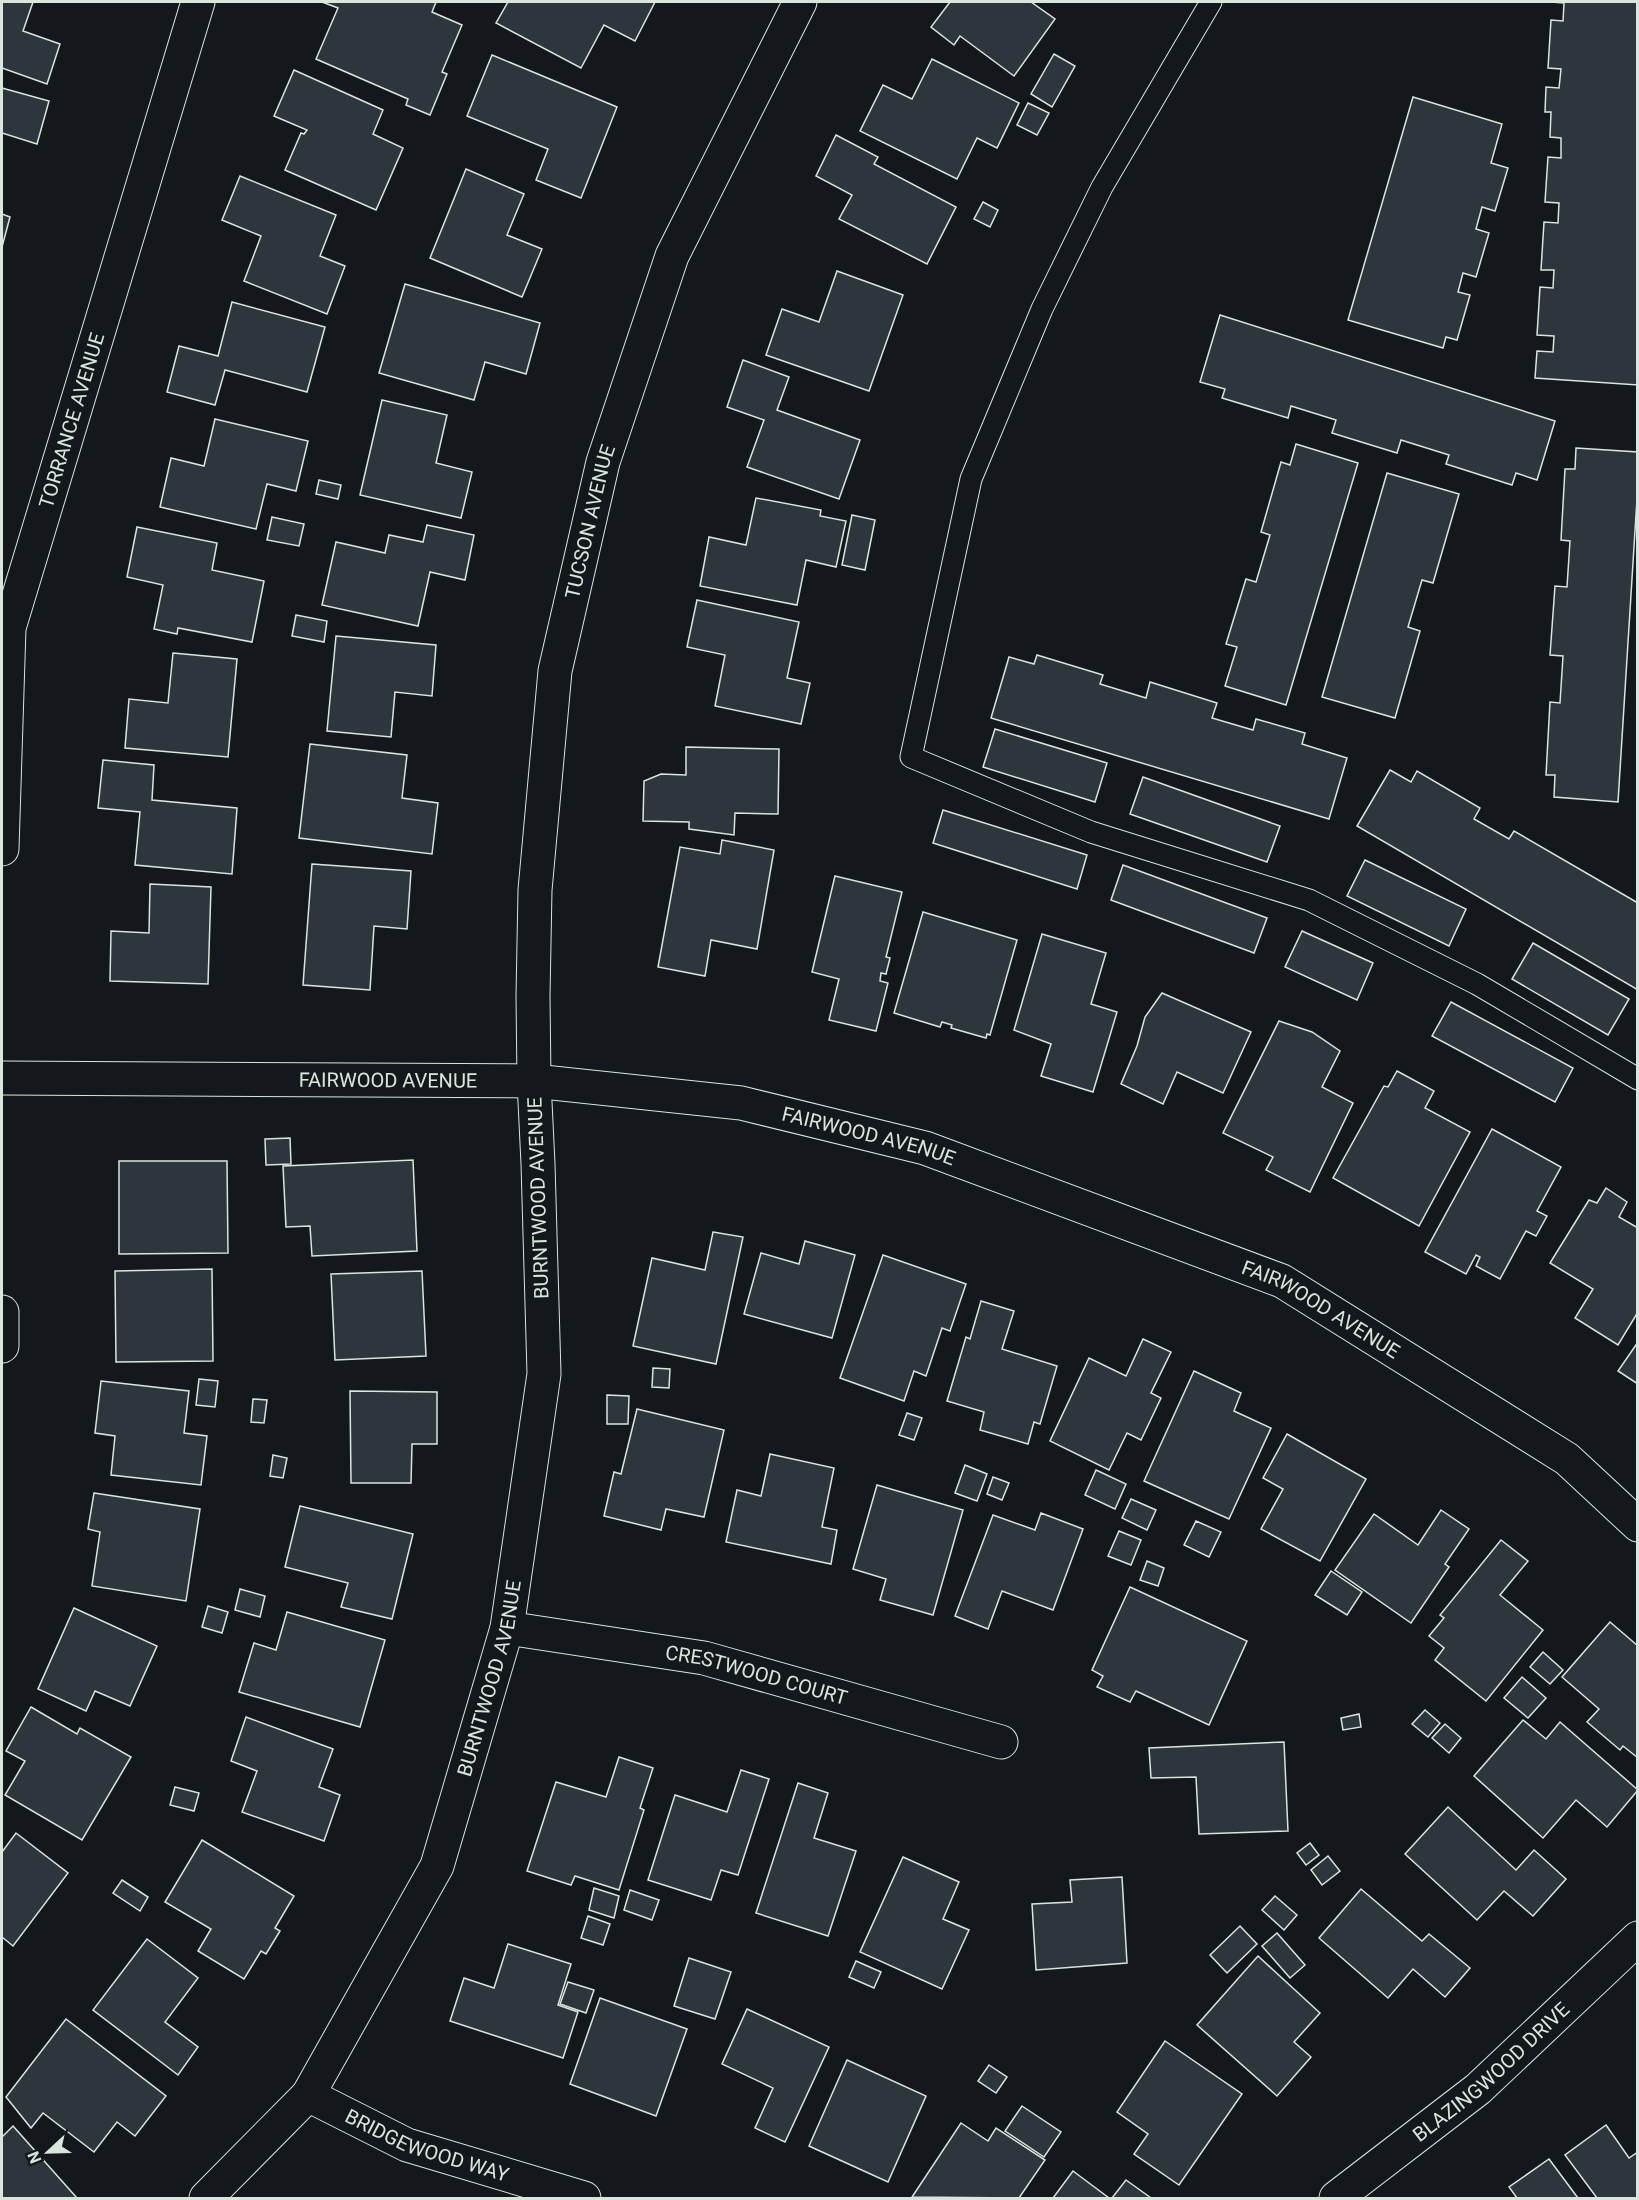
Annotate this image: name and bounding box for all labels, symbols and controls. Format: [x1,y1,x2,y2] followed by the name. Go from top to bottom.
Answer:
[34,330,109,511] street label: TORRANCE AVENUE
[560,441,620,601] street label: TUCSON AVENUE
[299,1068,477,1093] street label: FAIRWOOD AVENUE
[522,1097,554,1299] street label: BURNTWOOD AVENUE
[779,1101,959,1170] street label: FAIRWOOD AVENUE
[1239,1255,1404,1364] street label: FAIRWOOD AVENUE
[452,1579,526,1779] street label: BURNTWOOD AVENUE
[664,1640,850,1710] street label: CRESTWOOD COURT
[1408,1997,1574,2147] street label: BLAZINGWOOD DRIVE
[341,2104,512,2187] street label: BRIDGEWOOD WAY
[18,2122,78,2182] north arrow
[24,2149,45,2166] text: N

